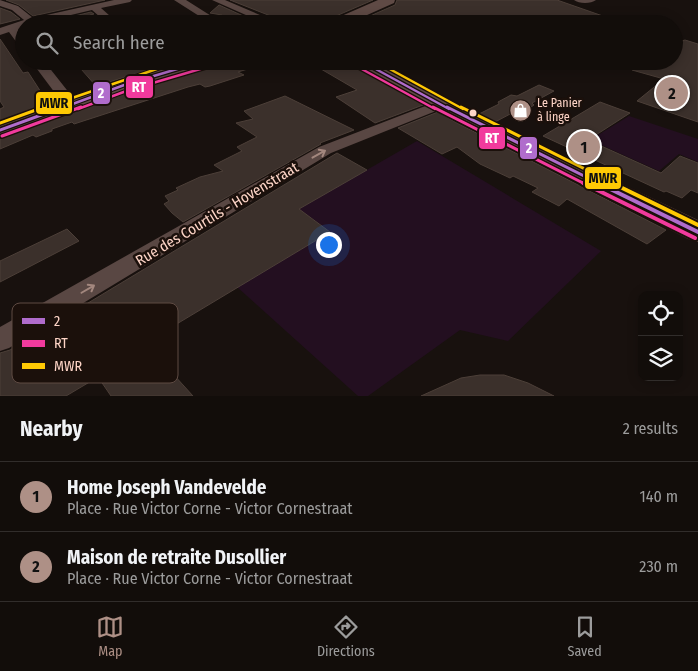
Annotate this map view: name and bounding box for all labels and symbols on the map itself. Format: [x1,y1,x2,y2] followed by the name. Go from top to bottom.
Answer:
[656,74,688,112] pin: 2
[125,75,154,99] line badge: RT
[132,79,146,96] text: RT
[92,81,111,105] line badge: 2
[97,85,105,102] text: 2
[35,91,73,115] line badge: MWR
[40,95,69,112] text: MWR
[537,96,583,124] place label: Le Panier à linge
[509,98,533,122] shop icon: Le Panier à linge
[468,108,478,118] unlabelled marker
[478,126,506,150] line badge: RT
[568,128,600,166] pin: 1
[485,130,499,147] text: RT
[519,136,538,160] line badge: 2
[525,140,533,157] text: 2
[311,149,326,159] one-way arrow
[132,158,302,270] street label: Rue des Courtils - Hovenstraat
[584,166,622,190] line badge: MWR
[589,170,618,187] text: MWR
[316,232,342,258] your location
[80,284,94,294] one-way arrow
[12,303,178,383] legend
[54,313,60,330] text: 2
[54,335,68,352] text: RT
[54,358,82,375] text: MWR

